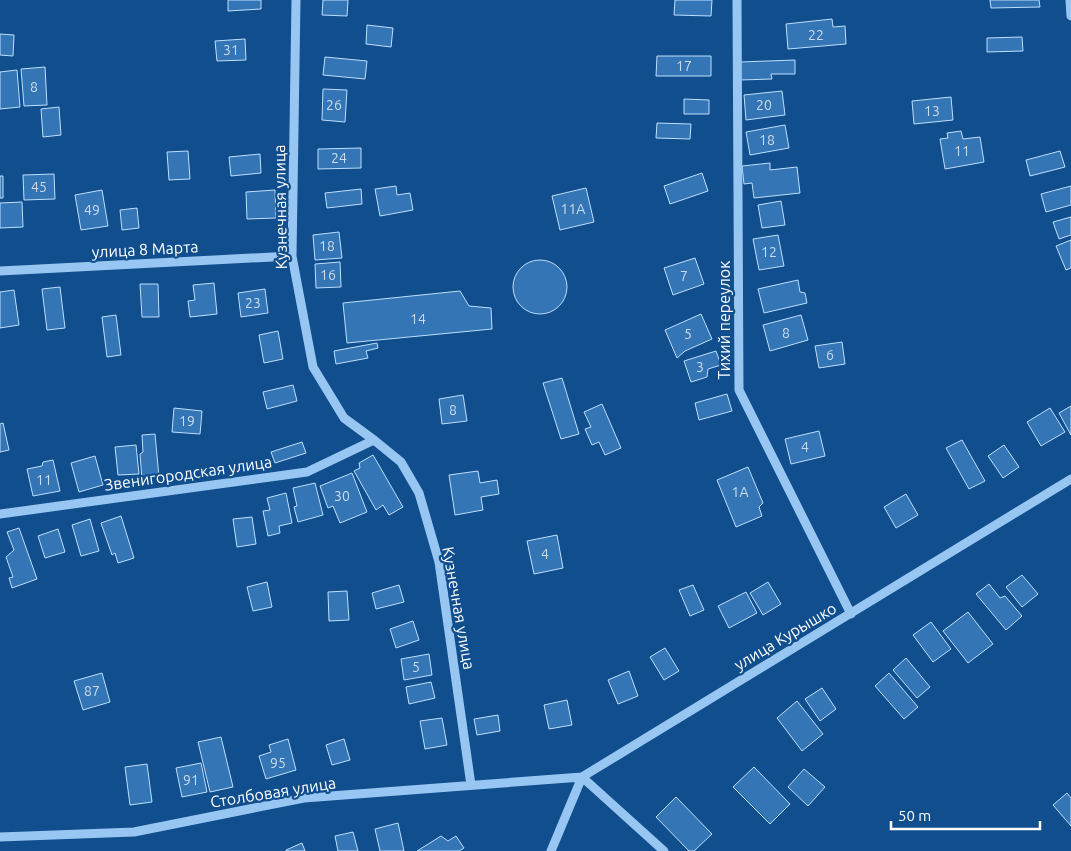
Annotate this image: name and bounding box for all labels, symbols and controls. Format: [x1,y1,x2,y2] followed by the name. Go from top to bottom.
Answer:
[808,27,824,43] house number: 22
[223,42,239,58] house number: 31
[676,58,692,74] house number: 17
[30,79,38,95] house number: 8
[326,97,342,113] house number: 26
[756,97,772,113] house number: 20
[924,103,940,119] house number: 13
[759,132,775,148] house number: 18
[954,143,970,159] house number: 11
[270,144,290,270] street label: Кузнечная улица
[331,150,347,166] house number: 24
[31,179,47,195] house number: 45
[561,201,585,217] house number: 11А
[84,202,100,218] house number: 49
[91,237,199,261] street label: улица 8 Марта
[319,238,335,254] house number: 18
[761,244,777,260] house number: 12
[715,261,733,379] street label: Тихий переулок
[320,267,336,283] house number: 16
[680,268,688,284] house number: 7
[245,295,261,311] house number: 23
[410,311,426,327] house number: 14
[782,325,790,341] house number: 8
[684,326,692,342] house number: 5
[826,347,834,363] house number: 6
[696,359,704,375] house number: 3
[449,402,457,418] house number: 8
[179,413,195,429] house number: 19
[801,439,809,455] house number: 4
[103,452,273,494] street label: Звенигородская улица
[36,472,52,488] house number: 11
[732,484,749,500] house number: 1А
[334,488,350,504] house number: 30
[439,545,479,671] street label: Кузнечная улица
[541,546,549,562] house number: 4
[731,598,839,674] street label: улица Курышко
[412,659,420,675] house number: 5
[84,683,100,699] house number: 87
[270,755,286,771] house number: 95
[183,772,199,788] house number: 91
[209,773,337,811] street label: Столбовая улица
[891,798,1040,830] scale bar
[898,807,931,824] text: 50 m

